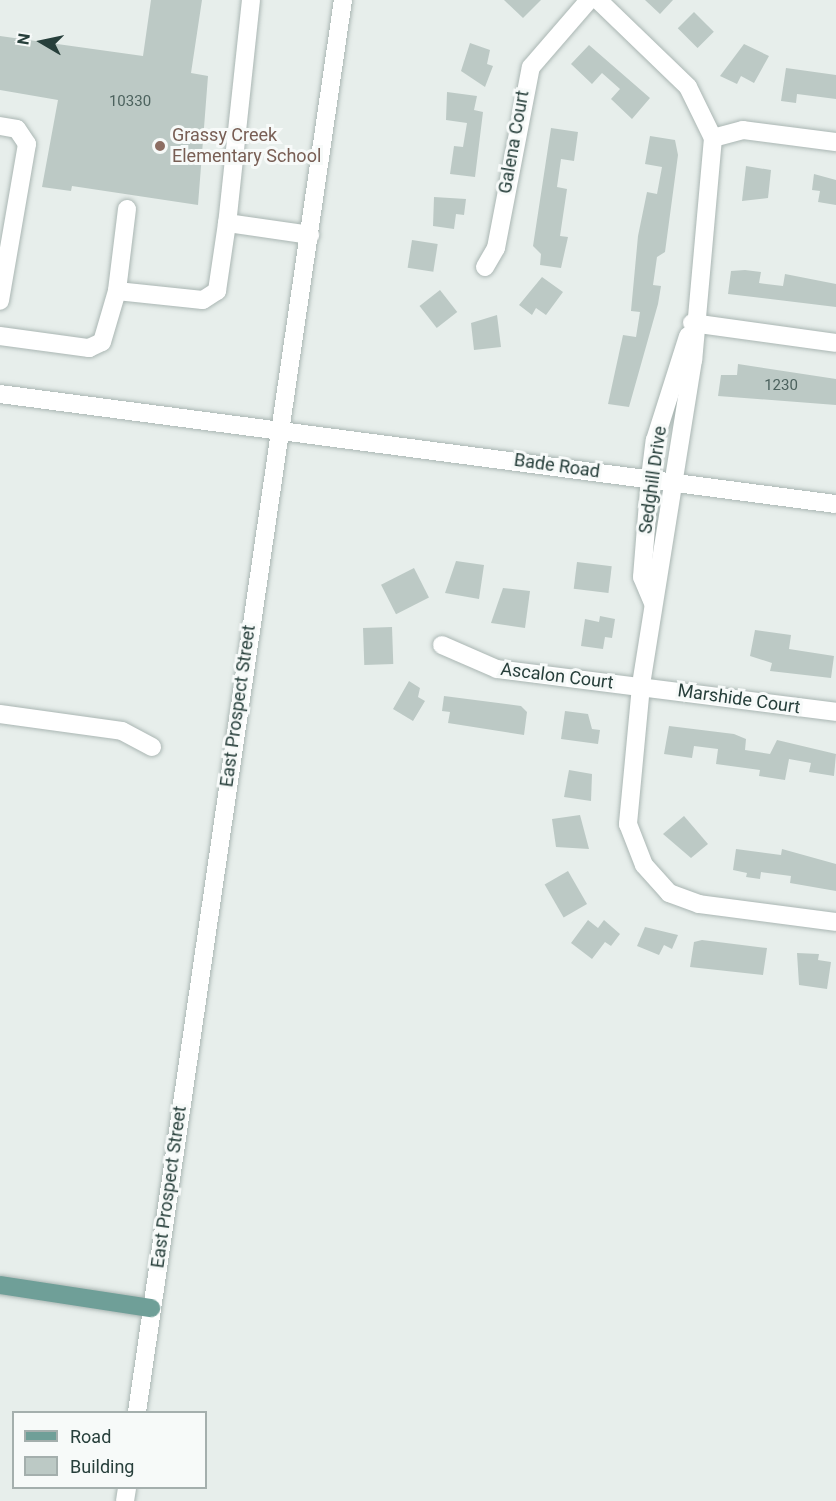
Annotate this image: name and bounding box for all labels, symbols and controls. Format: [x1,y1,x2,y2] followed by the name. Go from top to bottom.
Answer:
[12,12,72,72] north arrow
[13,32,34,46] text: N
[494,89,534,195] street label: Galena Court
[109,93,151,111] house number: 10330
[172,125,321,168] place label: Grassy Creek Elementary School
[153,139,167,153] marker: Grassy Creek Elementary School
[764,377,798,395] house number: 1230
[635,425,671,535] street label: Sedghill Drive
[513,449,601,483] street label: Bade Road
[216,624,260,788] street label: East Prospect Street
[499,658,615,694] street label: Ascalon Court
[676,680,802,718] street label: Marshide Court
[147,1105,191,1269] street label: East Prospect Street
[12,1411,207,1489] legend
[70,1426,111,1447] text: Road
[70,1456,134,1477] text: Building

